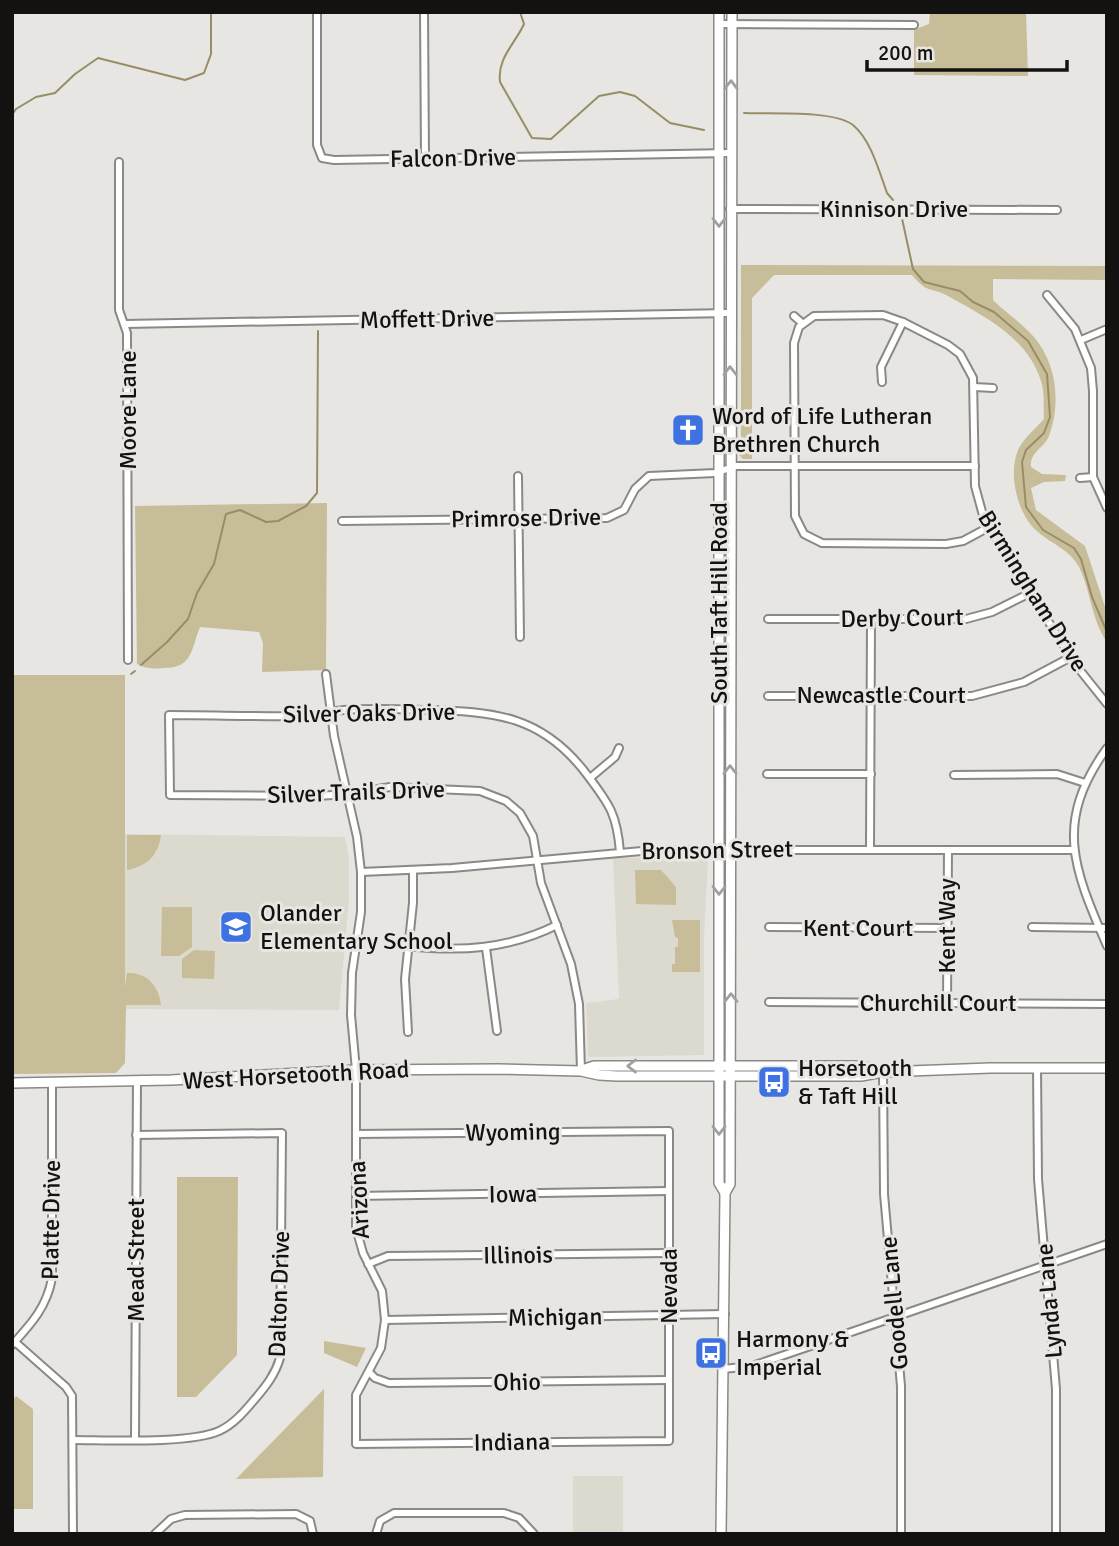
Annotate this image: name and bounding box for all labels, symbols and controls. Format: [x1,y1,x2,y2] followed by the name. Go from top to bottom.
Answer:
[867,28,1066,72] scale bar
[878,40,933,66] text: 200 m
[723,79,738,90] one-way arrow
[390,142,516,174] street label: Falcon Drive
[820,194,968,224] street label: Kinnison Drive
[711,217,727,227] one-way arrow
[359,303,495,335] street label: Moffett Drive
[113,350,143,470] street label: Moore Lane
[722,366,738,376] one-way arrow
[712,401,932,459] place label: Word of Life Lutheran Brethren Church
[669,411,707,449] church icon: Word of Life Lutheran Brethren Church
[451,502,601,534] street label: Primrose Drive
[704,502,734,704] street label: South Taft Hill Road
[971,505,1095,677] street label: Birmingham Drive
[840,602,964,634] street label: Derby Court
[796,680,966,710] street label: Newcastle Court
[282,696,456,730] street label: Silver Oaks Drive
[722,765,738,775] one-way arrow
[267,774,445,810] street label: Silver Trails Drive
[641,834,793,866] street label: Bronson Street
[932,878,962,974] street label: Kent Way
[711,885,727,896] one-way arrow
[260,898,453,956] place label: Olander Elementary School
[217,908,255,946] school or university icon: Olander Elementary School
[803,913,913,943] street label: Kent Court
[860,988,1016,1018] street label: Churchill Court
[723,992,739,1003] one-way arrow
[798,1053,912,1111] place label: Horsetooth & Taft Hill
[182,1054,410,1096] street label: West Horsetooth Road
[627,1058,637,1074] one-way arrow
[755,1063,793,1101] bus stop icon: Horsetooth & Taft Hill
[465,1116,561,1148] street label: Wyoming
[711,1126,727,1136] one-way arrow
[35,1160,67,1280] street label: Platte Drive
[342,1160,376,1240] street label: Arizona
[488,1179,538,1209] street label: Iowa
[121,1198,151,1322] street label: Mead Street
[262,1230,296,1358] street label: Dalton Drive
[873,1235,915,1371] street label: Goodell Lane
[483,1239,553,1271] street label: Illinois
[1029,1242,1069,1360] street label: Lynda Lane
[654,1248,684,1324] street label: Nevada
[507,1301,603,1333] street label: Michigan
[736,1324,849,1382] place label: Harmony & Imperial
[692,1334,730,1372] bus stop icon: Harmony & Imperial
[493,1367,541,1397] street label: Ohio
[473,1426,551,1458] street label: Indiana

